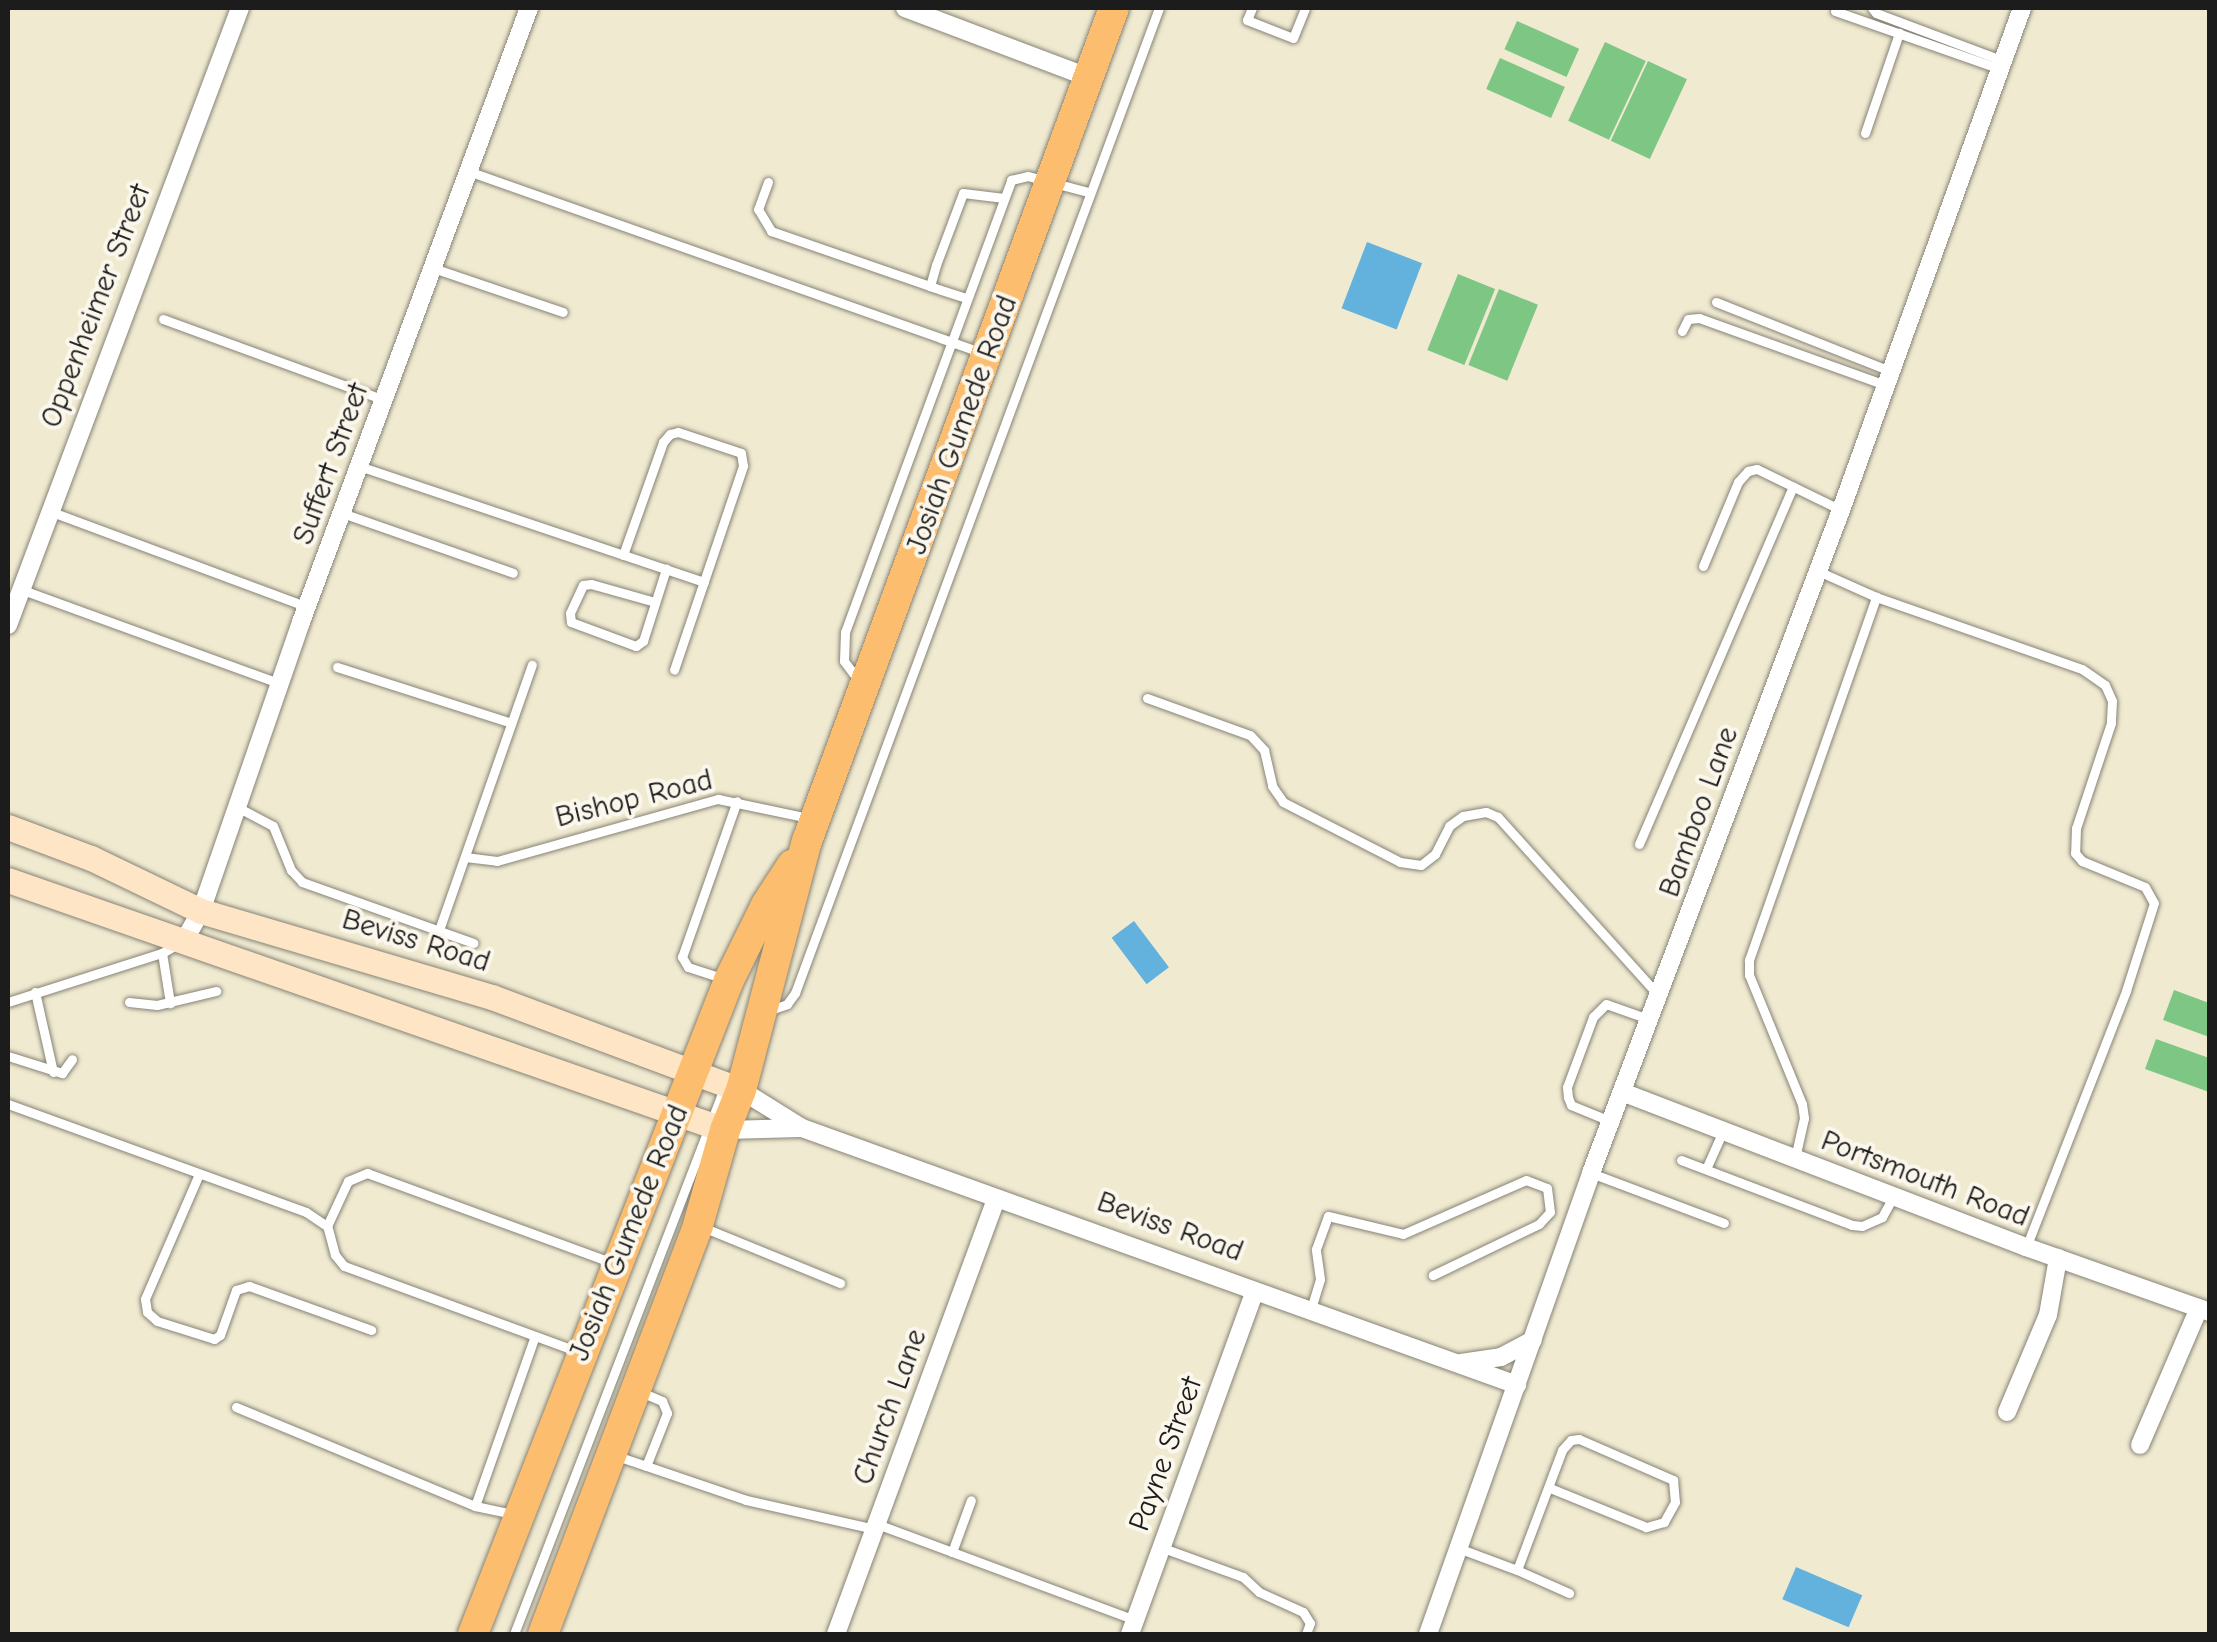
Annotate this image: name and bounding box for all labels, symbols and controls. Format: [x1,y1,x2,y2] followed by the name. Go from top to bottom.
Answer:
[33,179,159,433] street label: Oppenheimer Street
[898,291,1026,559] street label: Josiah Gumede Road
[285,379,377,549] street label: Suffert Street
[1652,722,1746,902] street label: Bamboo Lane
[552,762,716,836] street label: Bishop Road
[338,901,494,981] street label: Beviss Road
[561,1100,697,1366] street label: Josiah Gumede Road
[1816,1123,2034,1235] street label: Portsmouth Road
[1092,1184,1248,1270] street label: Beviss Road
[845,1324,935,1490] street label: Church Lane
[1122,1372,1210,1536] street label: Payne Street

